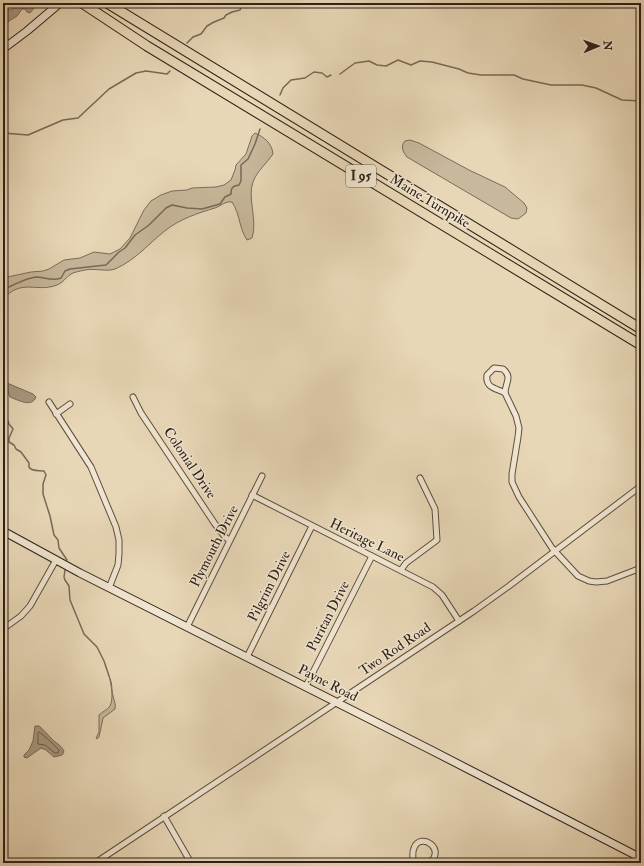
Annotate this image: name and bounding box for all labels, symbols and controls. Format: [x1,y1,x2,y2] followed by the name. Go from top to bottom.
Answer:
[578,26,618,66] north arrow
[601,40,614,52] text: N
[346,165,376,187] road number: I 95
[386,170,473,233] street label: Maine Turnpike
[160,424,220,502] street label: Colonial Drive
[186,502,243,590] street label: Plymouth Drive
[327,515,407,565] street label: Heritage Lane
[244,548,294,624] street label: Pilgrim Drive
[303,578,353,654] street label: Puritan Drive
[356,619,434,679] street label: Two Rod Road
[295,661,361,706] street label: Payne Road

